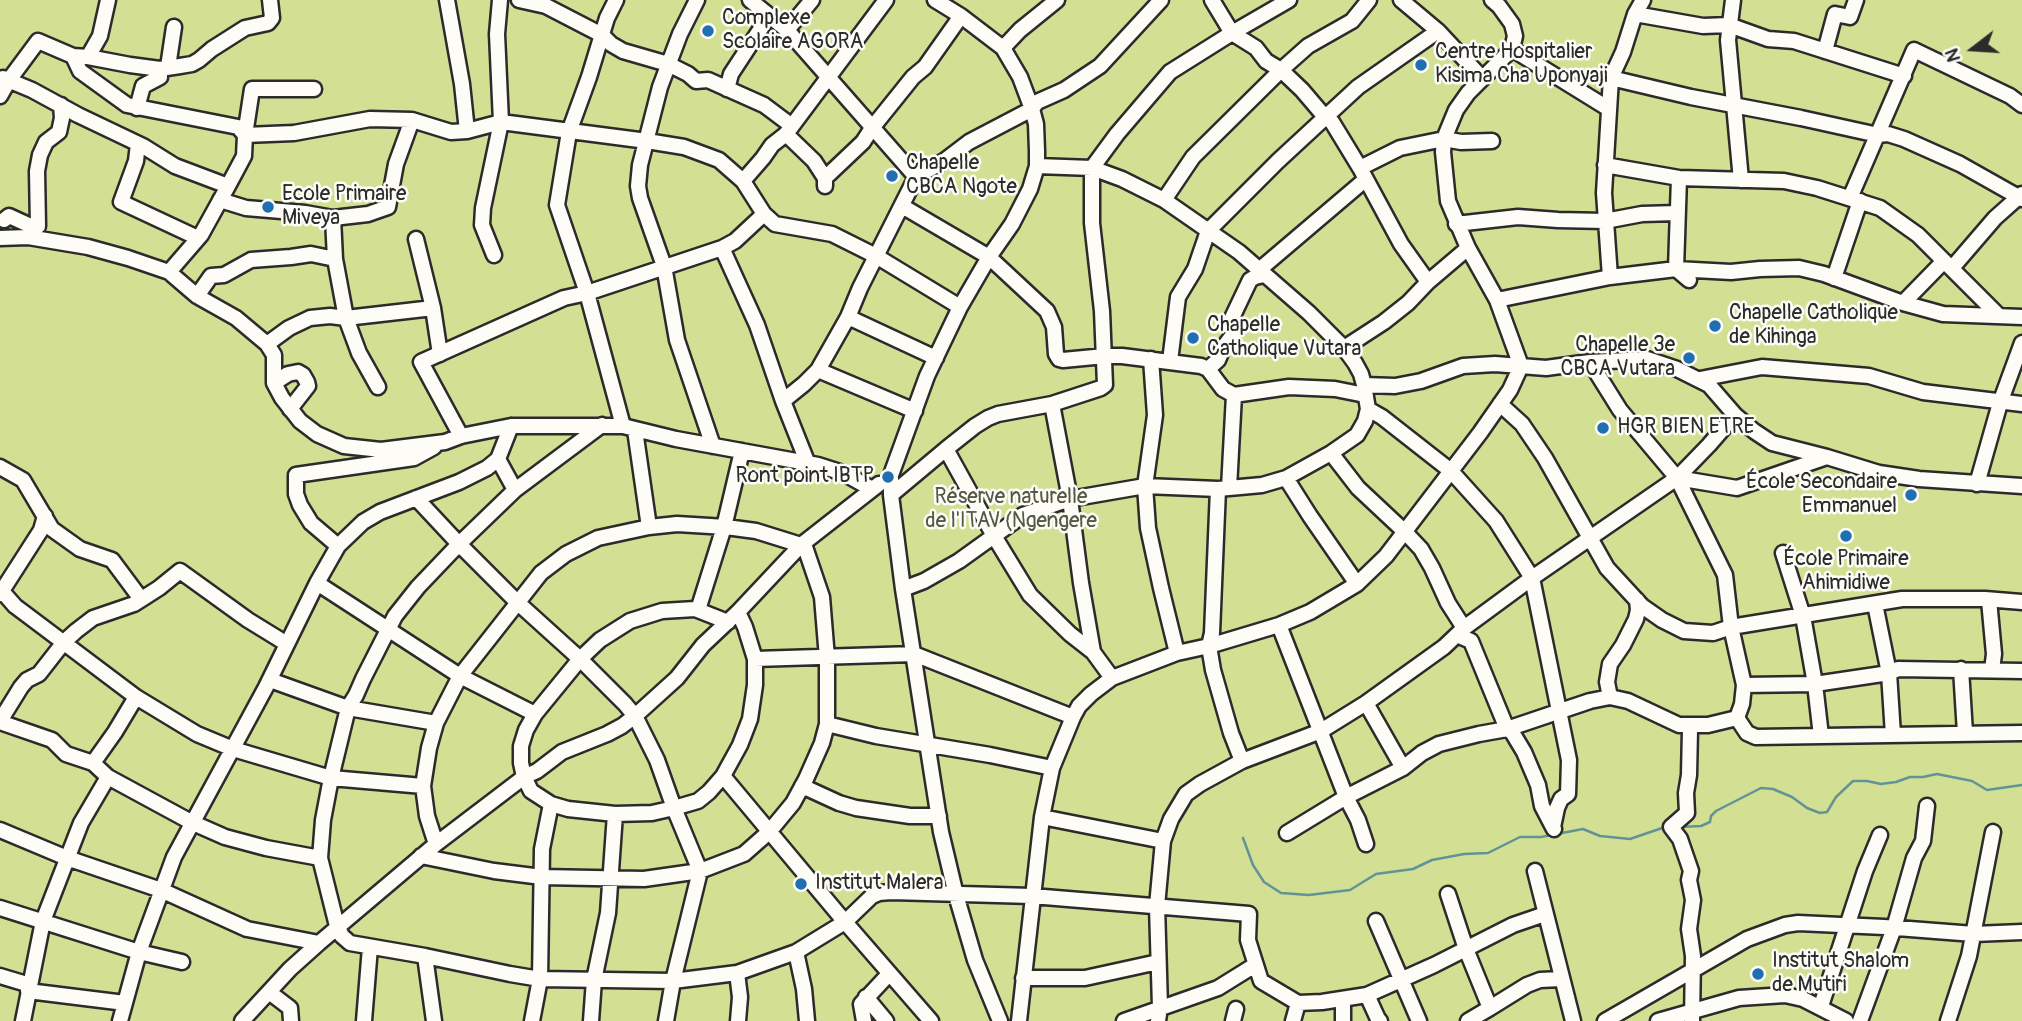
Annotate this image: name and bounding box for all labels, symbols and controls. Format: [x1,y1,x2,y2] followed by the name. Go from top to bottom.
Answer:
[722,6,863,56] place label: Complexe Scolaire AGORA
[1938,14,2008,84] north arrow
[700,23,716,39] marker: Complexe Scolaire AGORA
[1435,40,1608,90] place label: Centre Hospitalier Kisima Cha Uponyaji
[1940,45,1966,65] text: N
[1413,57,1429,73] marker: Centre Hospitalier Kisima Cha Uponyaji
[906,151,1017,201] place label: Chapelle CBCA Ngote
[884,168,900,184] marker: Chapelle CBCA Ngote
[282,182,406,232] place label: Ecole Primaire Miveya
[260,199,276,215] marker: Ecole Primaire Miveya
[1729,301,1898,351] place label: Chapelle Catholique de Kihinga
[1207,313,1361,363] place label: Chapelle Catholique Vutara
[1707,318,1723,334] marker: Chapelle Catholique de Kihinga
[1185,330,1201,346] marker: Chapelle Catholique Vutara
[1560,333,1675,383] place label: Chapelle 3e CBCA Vutara
[1681,350,1697,366] marker: Chapelle 3e CBCA Vutara
[1617,415,1754,441] place label: HGR BIEN ETRE
[1595,420,1611,436] marker: HGR BIEN ETRE
[736,464,874,490] place label: Ront point IBTP
[880,469,896,485] marker: Ront point IBTP
[1746,470,1897,520] place label: École Secondaire Emmanuel
[925,485,1097,535] park label: Réserve naturelle de l'ITAV (Ngengere
[1903,487,1919,503] marker: École Secondaire Emmanuel
[1838,528,1854,544] marker: École Primaire Ahimidiwe
[1783,547,1909,597] place label: École Primaire Ahimidiwe
[815,871,944,897] place label: Institut Malera
[793,876,809,892] marker: Institut Malera
[1772,949,1909,999] place label: Institut Shalom de Mutiri
[1750,966,1766,982] marker: Institut Shalom de Mutiri

